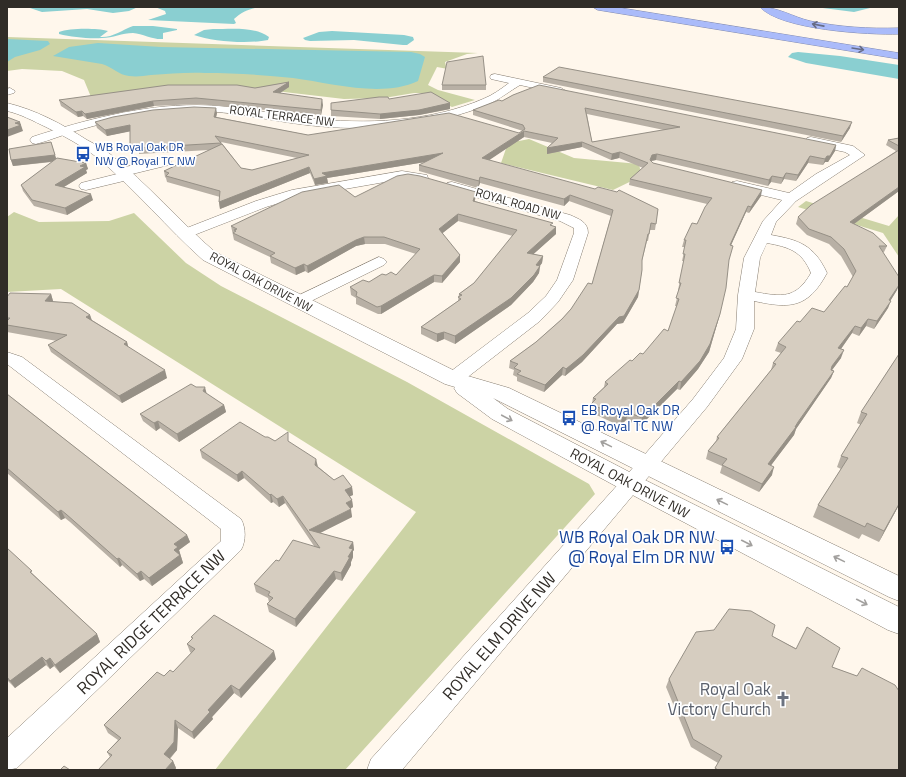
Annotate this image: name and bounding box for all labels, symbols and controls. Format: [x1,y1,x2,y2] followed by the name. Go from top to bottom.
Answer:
[812,20,825,28] one-way arrow
[851,45,864,53] one-way arrow
[228,100,336,131] street label: ROYAL TERRACE NW
[95,137,196,170] place label: WB Royal Oak DR NW @ Royal TC NW
[74,145,92,163] bus stop icon: WB Royal Oak DR NW @ Royal TC NW
[473,182,563,225] street label: ROYAL ROAD NW
[206,246,316,317] street label: ROYAL OAK DRIVE NW
[581,399,680,436] place label: EB Royal Oak DR @ Royal TC NW
[560,409,578,427] bus stop icon: EB Royal Oak DR @ Royal TC NW
[501,415,513,422] one-way arrow
[600,440,612,447] one-way arrow
[567,442,694,523] street label: ROYAL OAK DRIVE NW
[717,498,729,505] one-way arrow
[559,524,715,570] place label: WB Royal Oak DR NW @ Royal Elm DR NW
[718,538,736,556] bus stop icon: WB Royal Oak DR NW @ Royal Elm DR NW
[740,540,752,547] one-way arrow
[70,544,232,700] street label: ROYAL RIDGE TERRACE NW
[833,555,845,562] one-way arrow
[436,566,562,706] street label: ROYAL ELM DRIVE NW
[856,599,868,607] one-way arrow
[668,676,771,722] place label: Royal Oak Victory Church
[774,690,792,708] church icon: Royal Oak Victory Church

